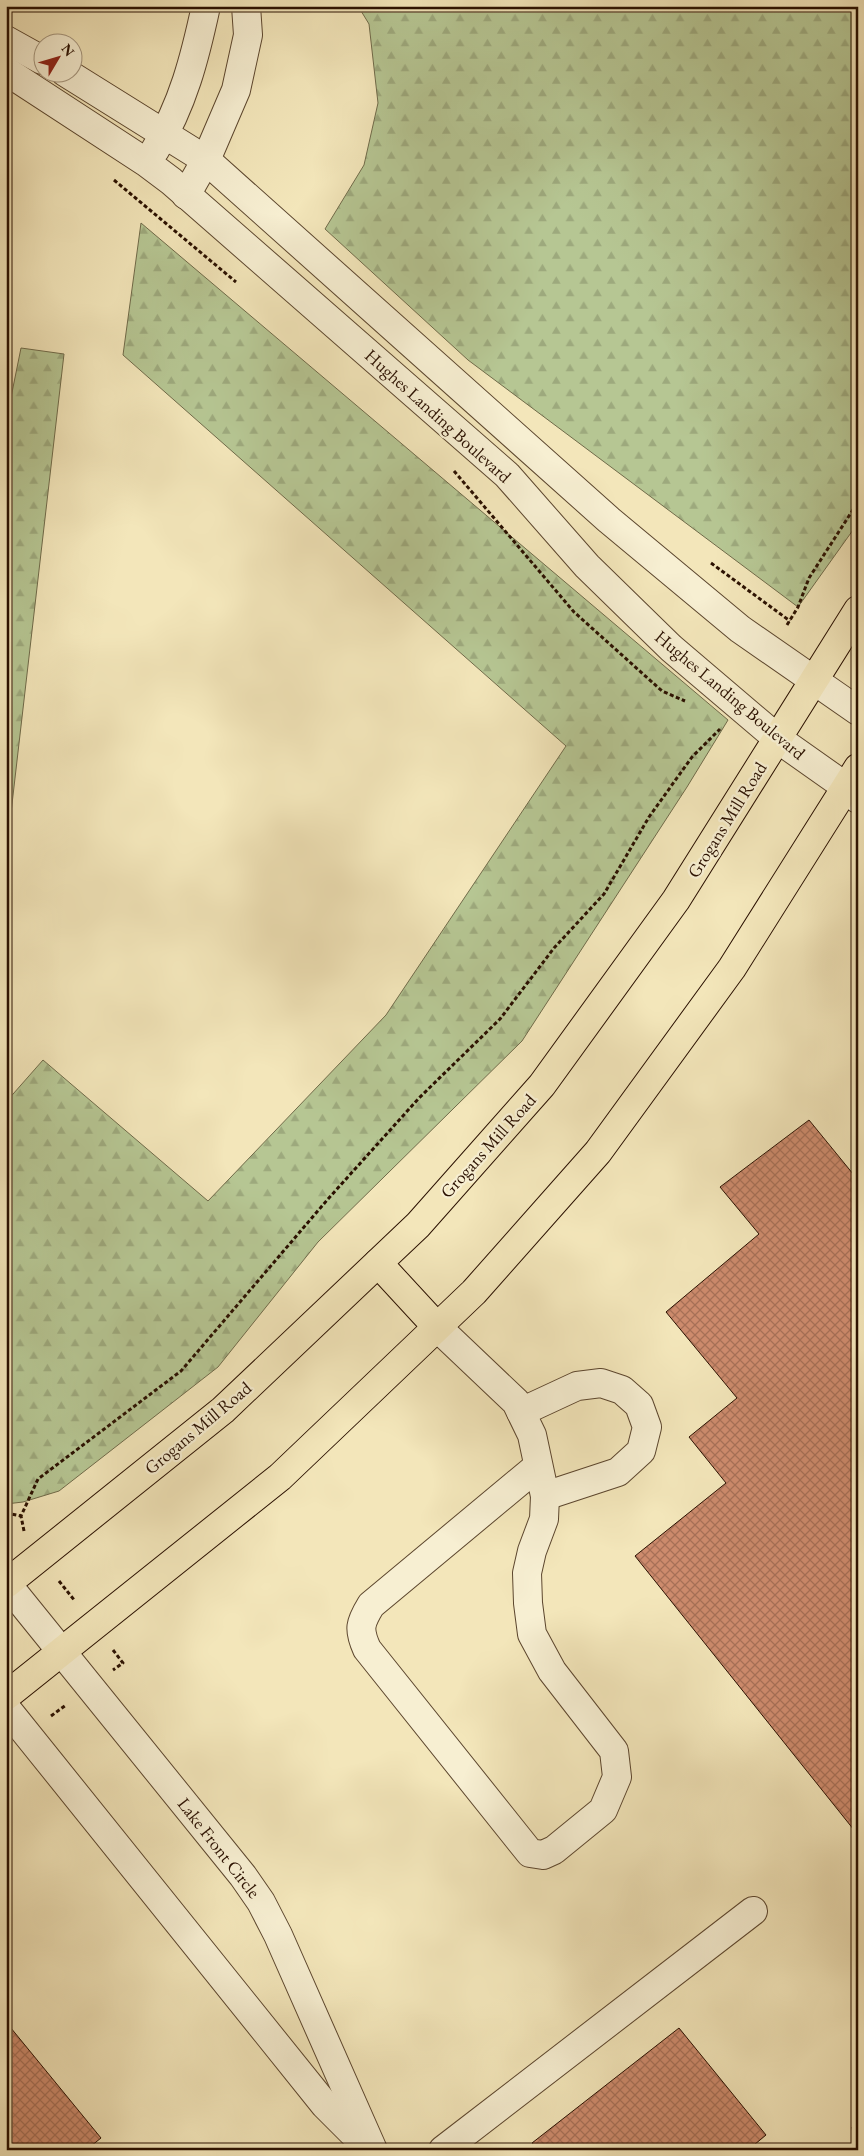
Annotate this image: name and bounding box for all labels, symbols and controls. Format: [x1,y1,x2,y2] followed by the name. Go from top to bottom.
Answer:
[32,32,82,82] north arrow
[58,40,79,61] text: N
[360,344,517,488] street label: Hughes Landing Boulevard
[650,625,811,765] street label: Hughes Landing Boulevard
[682,757,772,882] street label: Grogans Mill Road
[435,1088,541,1203] street label: Grogans Mill Road
[140,1376,257,1479] street label: Grogans Mill Road
[173,1793,266,1903] street label: Lake Front Circle

